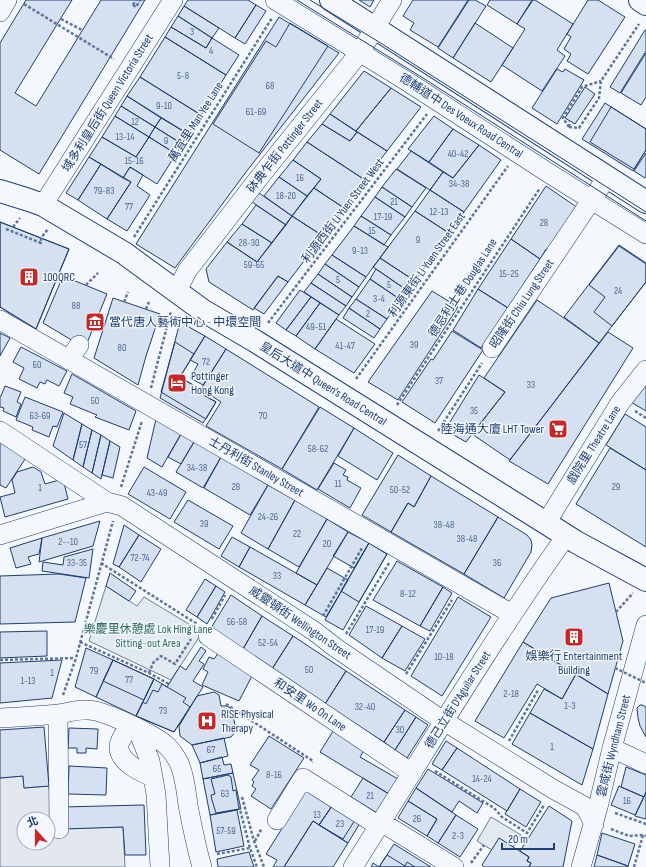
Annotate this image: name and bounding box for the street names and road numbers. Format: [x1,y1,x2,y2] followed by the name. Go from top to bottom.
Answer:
[59,31,157,175] street label: 域多利皇后街 Queen Victoria Street
[396,70,526,162] street label: 德輔道中 Des Voeux Road Central
[165,79,227,165] street label: 萬宜里 Man Yee Lane
[244,96,326,196] street label: 砵典乍街 Pottinger Street
[299,155,388,266] street label: 利源西街 Li Yuen Street West
[385,209,469,320] street label: 利源東街 Li Yuen Street East
[425,236,501,340] street label: 德忌利士巷 Douglas Lane
[487,256,558,352] street label: 昭隆街 Chiu Lung Street
[257,339,389,429] street label: 皇后大道中 Queen's Road Central
[564,403,624,487] street label: 戲院里 Theatre Lane
[206,434,306,500] street label: 士丹利街 Stanley Street
[246,583,354,663] street label: 威靈頓街 Wellington Street
[422,648,494,752] street label: 德己立街 D'Aguilar Street
[271,675,349,735] street label: 和安里 Wo On Lane
[594,693,634,799] street label: 雲咸街 Wyndham Street

